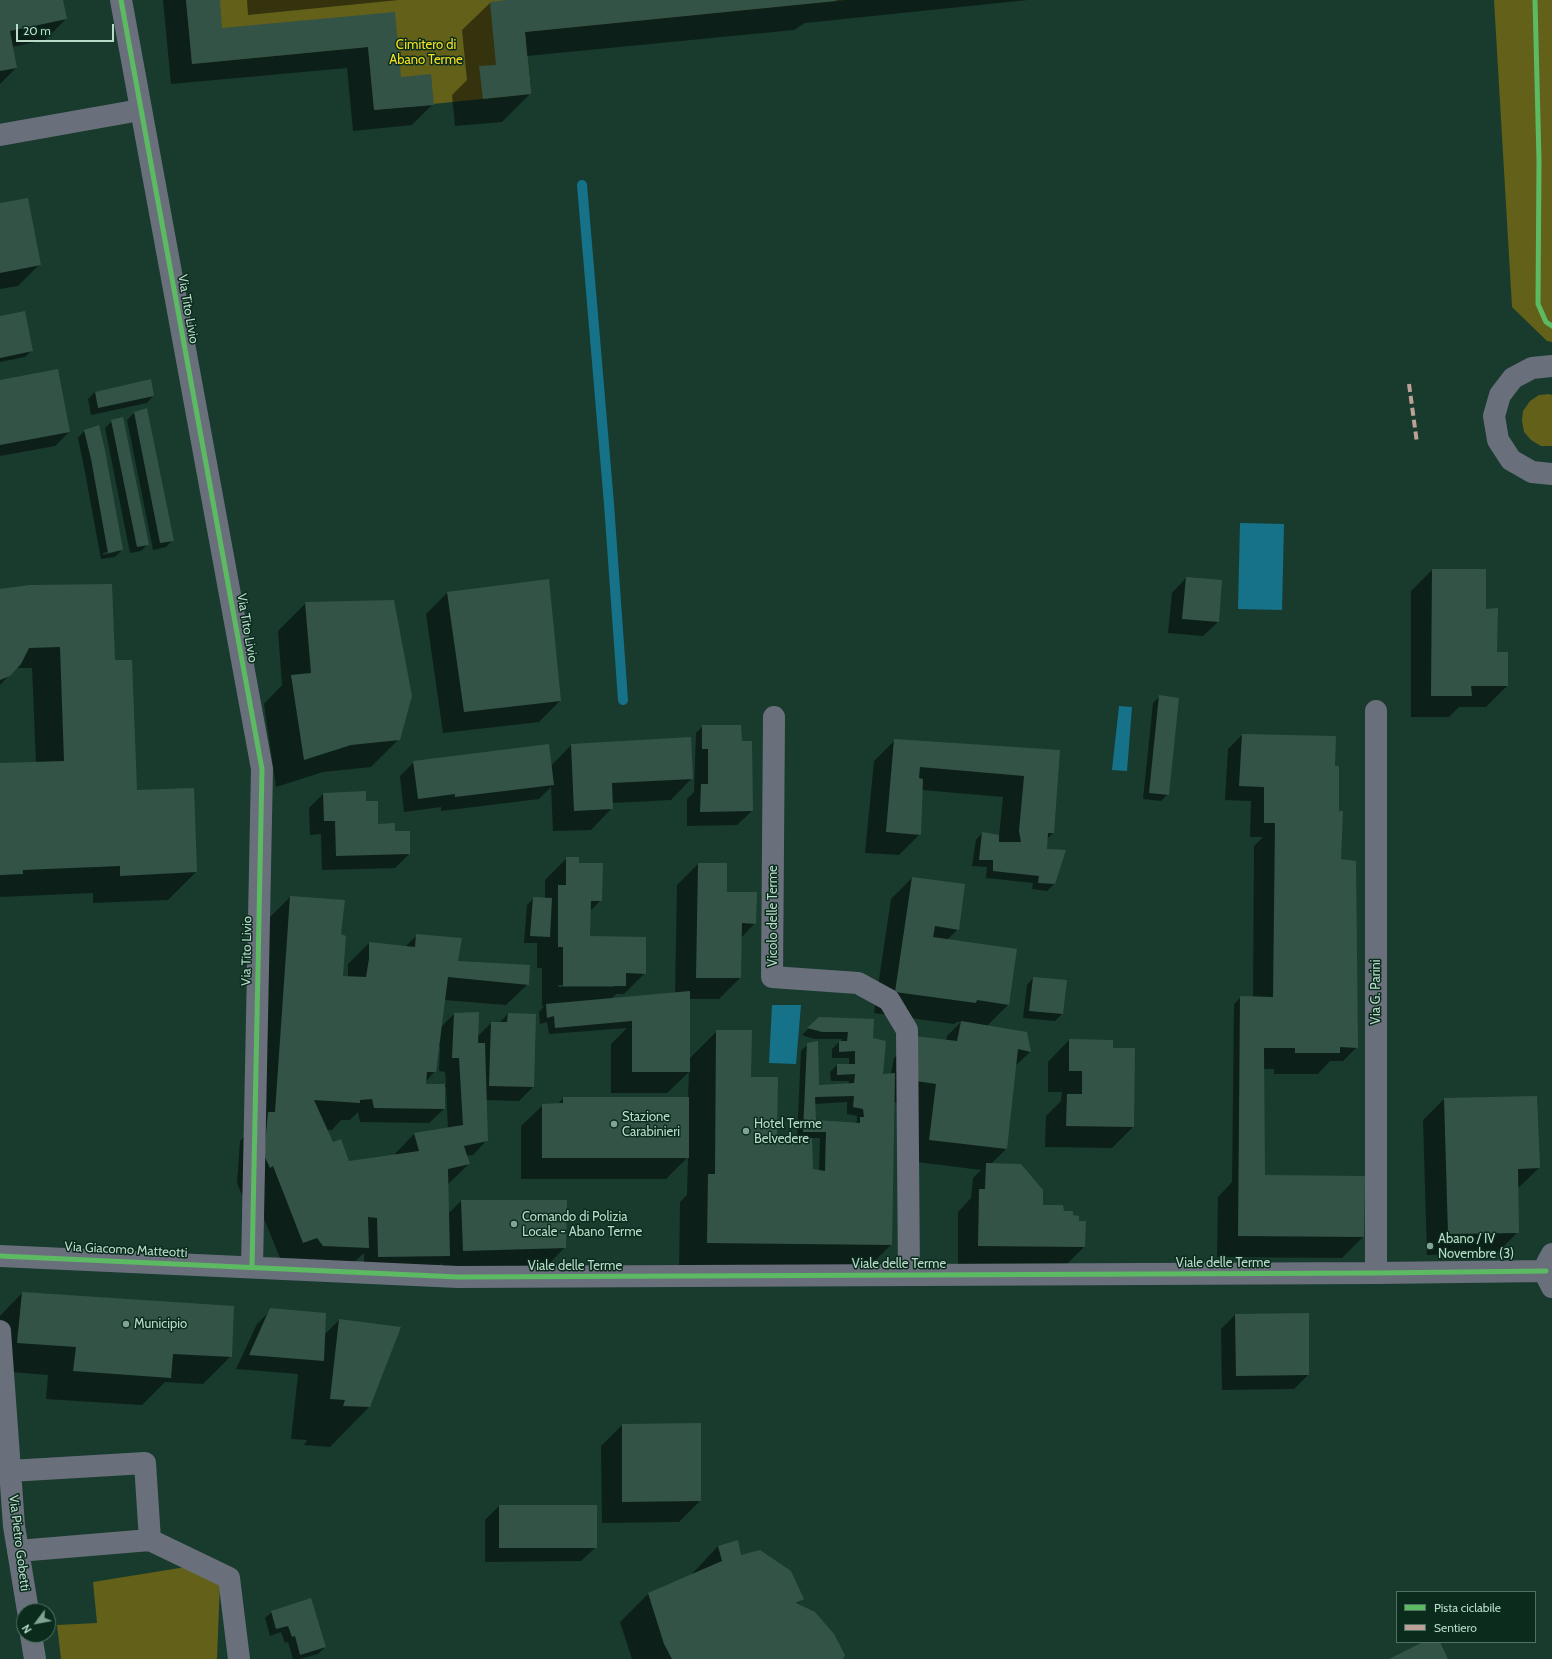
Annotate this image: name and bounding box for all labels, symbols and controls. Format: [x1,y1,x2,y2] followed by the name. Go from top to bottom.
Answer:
[18,16,116,42] scale bar
[23,23,51,38] text: 20 m
[389,37,463,68] park label: Cimitero di Abano Terme
[174,273,202,345] street label: Via Tito Livio
[233,592,261,664] street label: Via Tito Livio
[765,865,781,967] street label: Vicolo delle Terme
[239,916,255,986] street label: Via Tito Livio
[1368,959,1384,1025] street label: Via G. Parini
[622,1109,680,1140] place label: Stazione Carabinieri
[754,1116,822,1147] place label: Hotel Terme Belvedere
[609,1119,619,1129] marker: Stazione Carabinieri
[741,1126,751,1136] marker: Hotel Terme Belvedere
[522,1209,642,1240] place label: Comando di Polizia Locale - Abano Terme
[509,1219,519,1229] marker: Comando di Polizia Locale - Abano Terme
[1438,1231,1514,1262] place label: Abano / IV Novembre (3)
[64,1239,188,1261] street label: Via Giacomo Matteotti
[1425,1241,1435,1251] marker: Abano / IV Novembre (3)
[1176,1255,1270,1271] street label: Viale delle Terme
[852,1256,946,1272] street label: Viale delle Terme
[528,1258,622,1274] street label: Viale delle Terme
[134,1316,187,1332] place label: Municipio
[121,1319,131,1329] marker: Municipio
[5,1494,33,1592] street label: Via Pietro Gobetti
[1396,1591,1536,1643] legend
[1434,1600,1501,1615] text: Pista ciclabile
[16,1603,56,1643] north arrow
[1434,1620,1477,1635] text: Sentiero
[19,1622,35,1636] text: N

